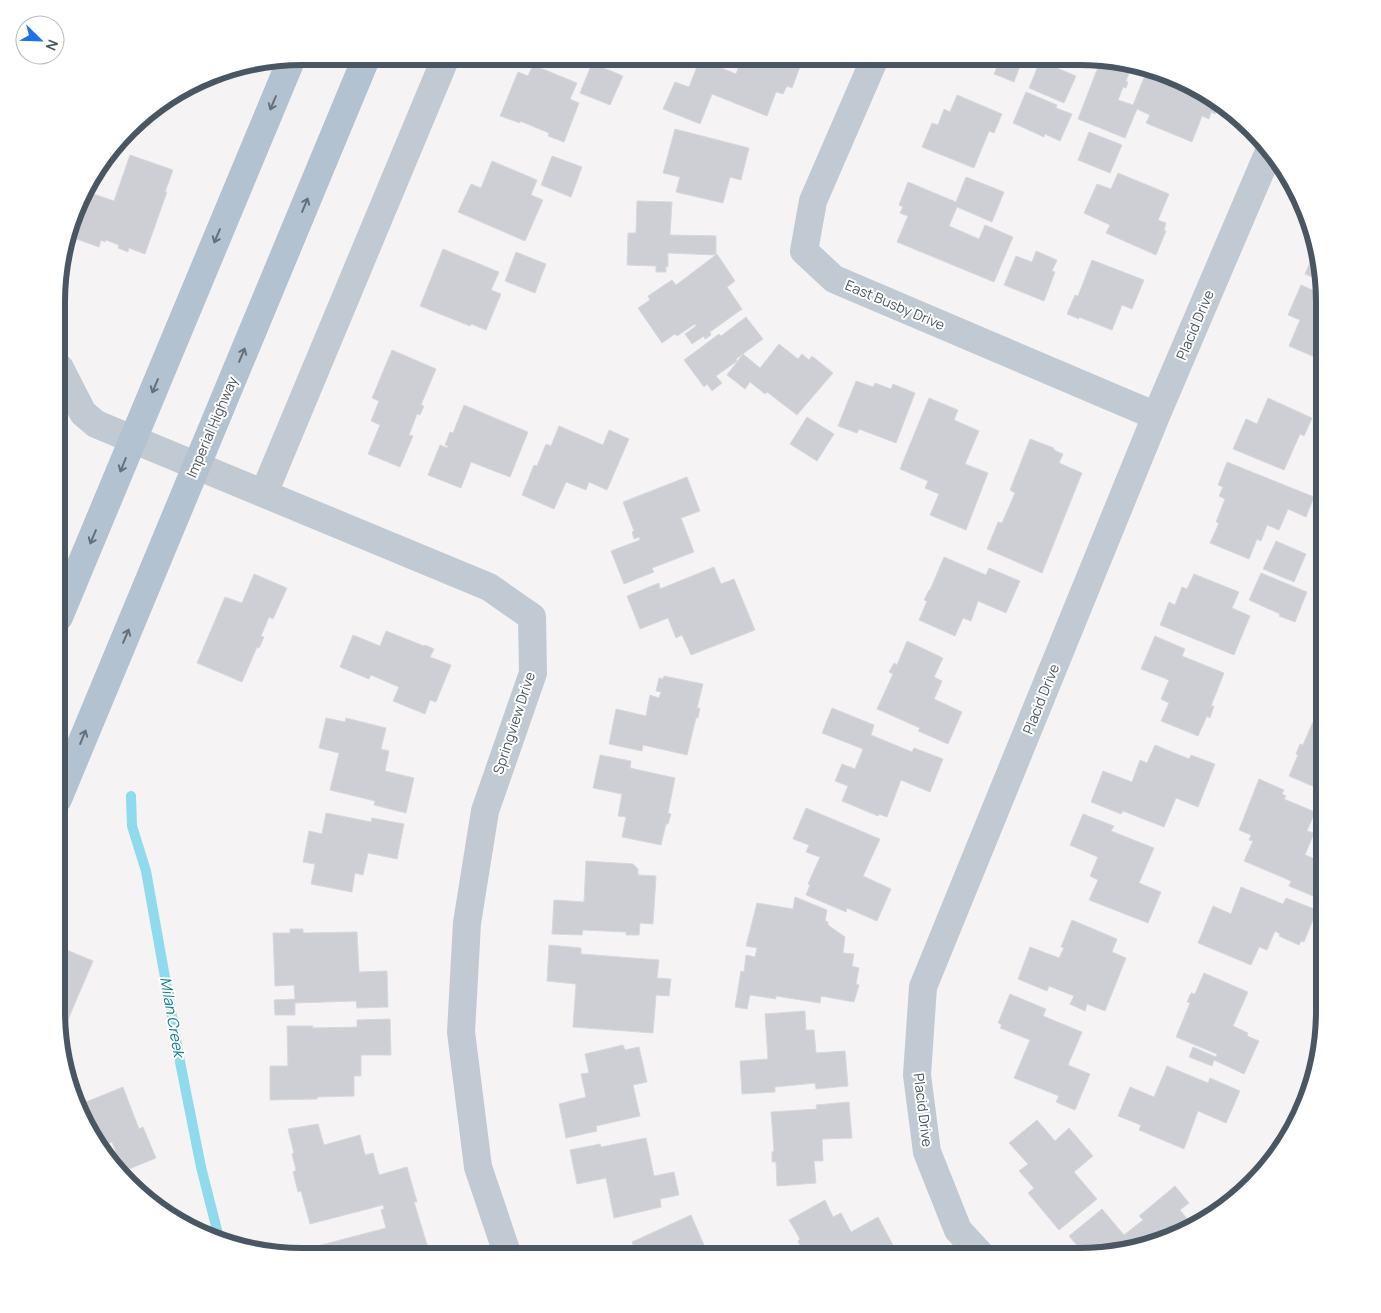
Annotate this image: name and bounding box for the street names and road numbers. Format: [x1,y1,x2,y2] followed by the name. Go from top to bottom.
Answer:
[842,275,948,334] street label: East Busby Drive
[1171,287,1218,363] street label: Placid Drive
[182,373,242,480] street label: Imperial Highway
[1018,661,1063,737] street label: Placid Drive
[488,669,539,776] street label: Springview Drive
[910,1072,937,1148] street label: Placid Drive

